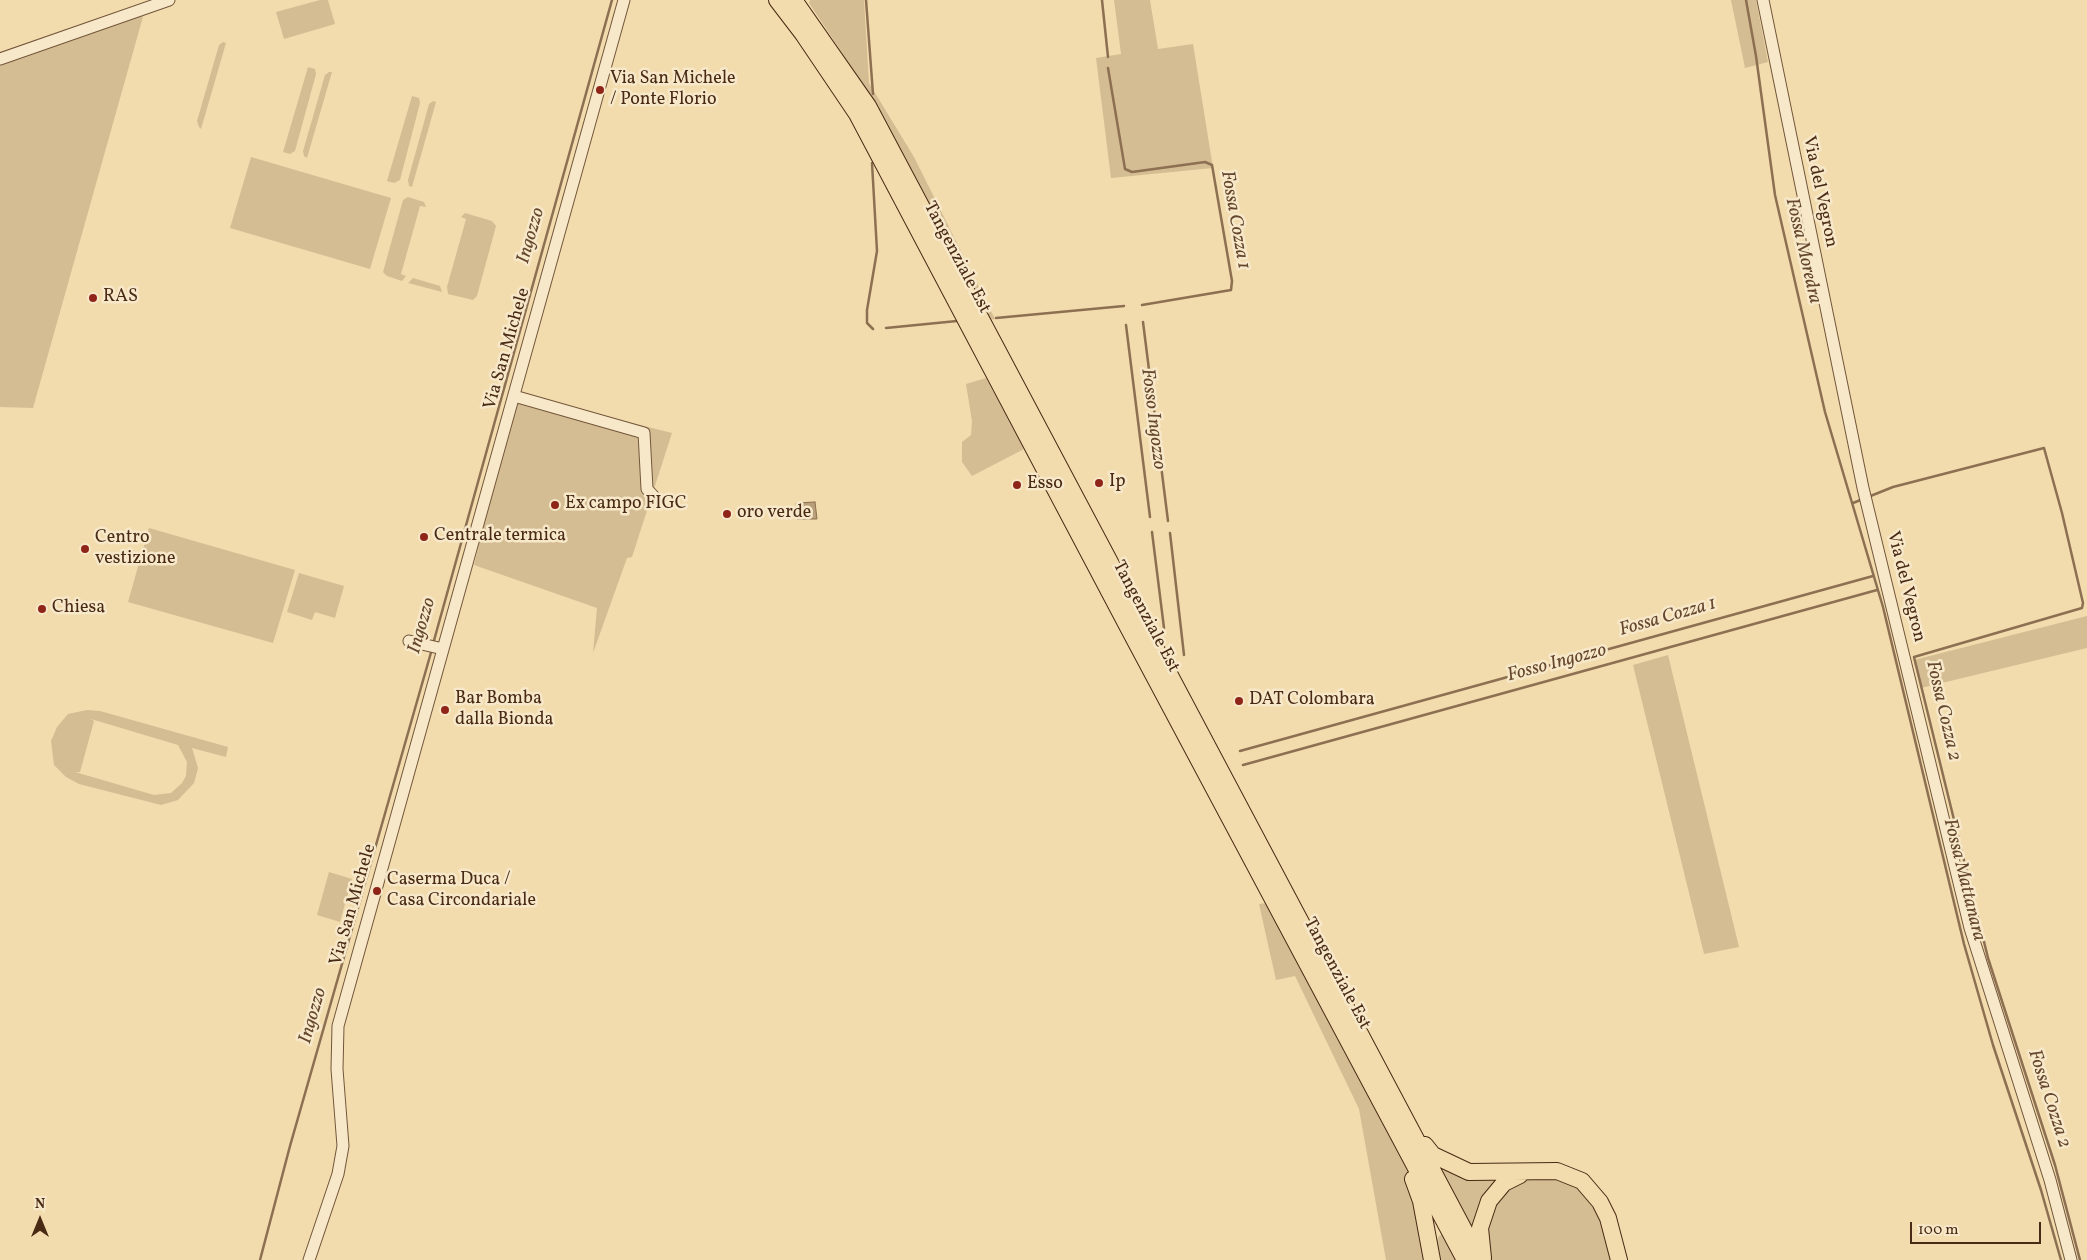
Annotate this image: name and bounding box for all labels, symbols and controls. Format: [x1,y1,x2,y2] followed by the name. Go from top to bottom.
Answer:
[610,69,736,112] place label: Via San Michele / Ponte Florio
[594,84,606,96] marker: Via San Michele / Ponte Florio
[1797,134,1841,250] street label: Via del Vegron
[1214,169,1254,271] water label: Fossa Cozza 1
[1779,196,1825,306] water label: Fossa Moredra
[918,198,994,318] street label: Tangenziale Est
[513,205,551,267] water label: Ingozzo
[480,286,536,412] street label: Via San Michele
[103,287,138,309] place label: RAS
[87,292,99,304] marker: RAS
[1134,367,1170,471] water label: Fosso Ingozzo
[1109,472,1126,494] place label: Ip
[1027,474,1063,496] place label: Esso
[1093,477,1105,489] marker: Ip
[1011,479,1023,491] marker: Esso
[565,494,687,516] place label: Ex campo FIGC
[549,499,561,511] marker: Ex campo FIGC
[737,503,811,525] place label: oro verde
[721,508,733,520] marker: oro verde
[434,526,566,548] place label: Centrale termica
[95,528,176,570] place label: Centro vestizione
[1881,529,1929,645] street label: Via del Vegron
[418,531,430,543] marker: Centrale termica
[79,543,91,555] marker: Centro vestizione
[1107,557,1183,677] street label: Tangenziale Est
[1617,593,1719,643] water label: Fossa Cozza 1
[404,595,442,657] water label: Ingozzo
[52,598,105,620] place label: Chiesa
[36,603,48,615] marker: Chiesa
[1505,640,1609,688] water label: Fosso Ingozzo
[1919,659,1965,763] water label: Fossa Cozza 2
[455,689,554,732] place label: Bar Bomba dalla Bionda
[1249,690,1375,712] place label: DAT Colombara
[1233,695,1245,707] marker: DAT Colombara
[439,704,451,716] marker: Bar Bomba dalla Bionda
[1937,816,1989,944] water label: Fossa Mattanara
[326,842,382,968] street label: Via San Michele
[387,870,536,912] place label: Caserma Duca / Casa Circondariale
[371,885,383,897] marker: Caserma Duca / Casa Circondariale
[1298,914,1374,1034] street label: Tangenziale Est
[295,985,333,1047] water label: Ingozzo
[2021,1047,2075,1151] water label: Fossa Cozza 2
[15,1195,65,1245] north arrow
[35,1195,45,1214] text: N
[1912,1212,2043,1244] scale bar
[1918,1220,1958,1241] text: 100 m

